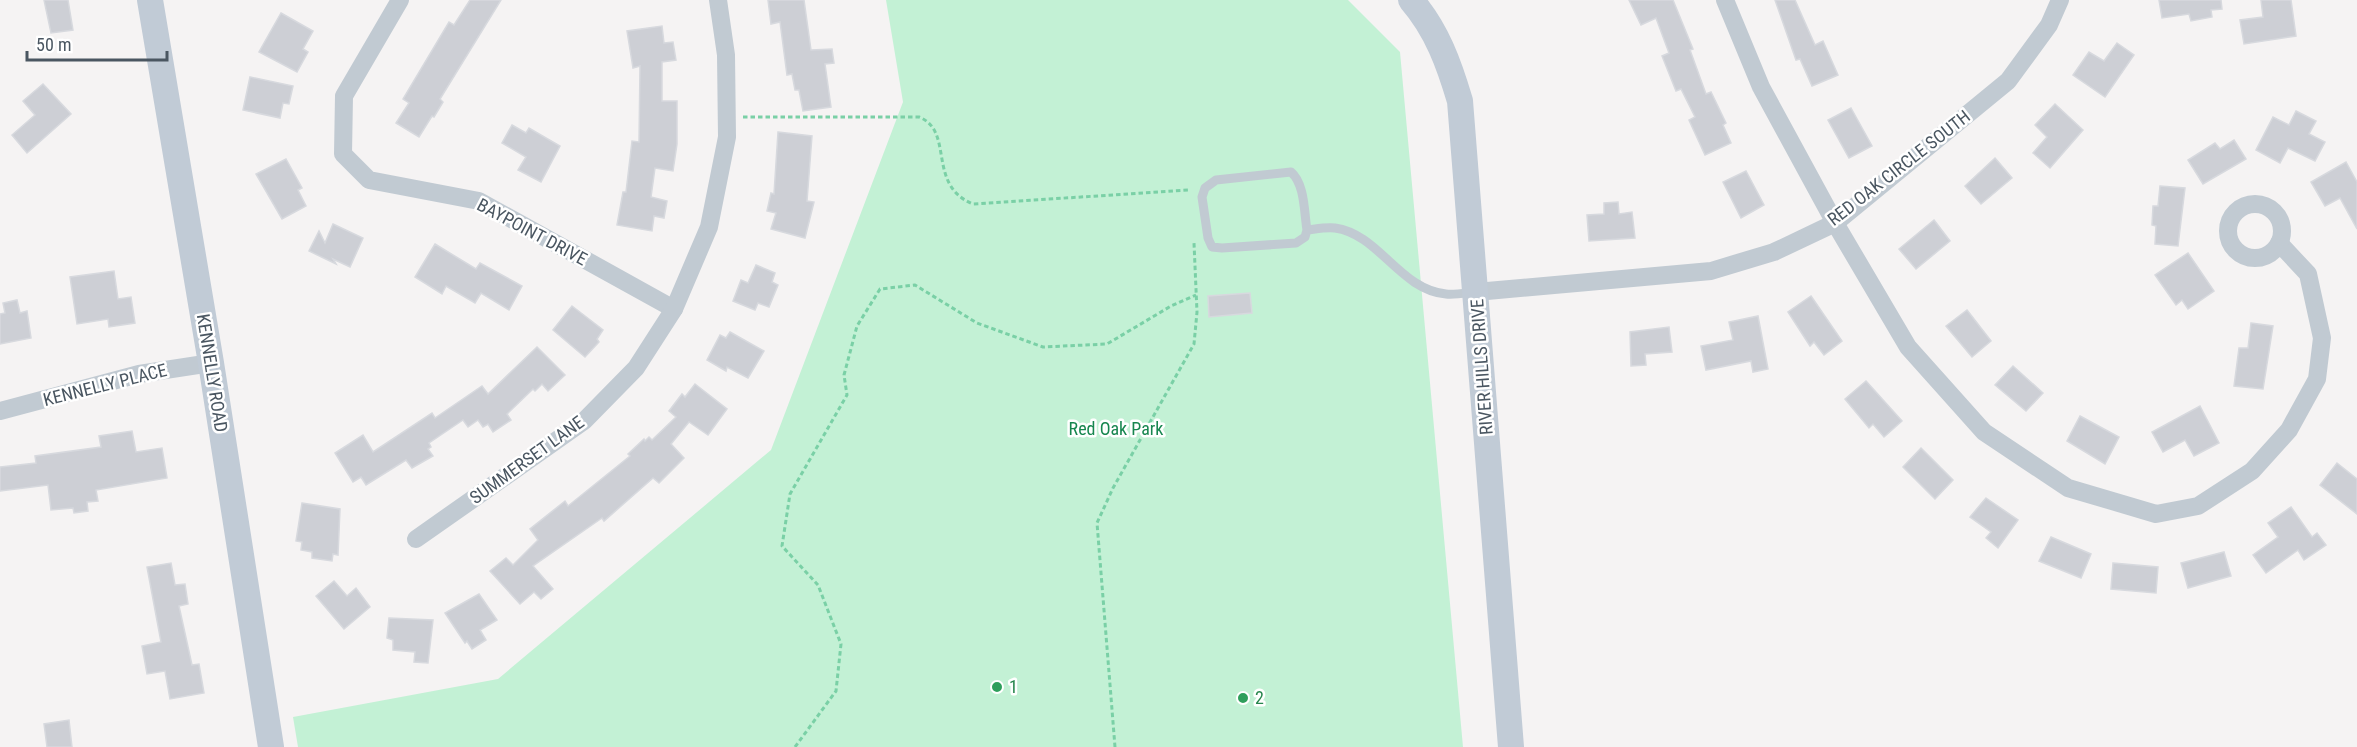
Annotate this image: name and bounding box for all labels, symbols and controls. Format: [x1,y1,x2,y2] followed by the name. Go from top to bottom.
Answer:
[27,24,166,62] scale bar
[36,34,71,55] text: 50 m
[1823,106,1974,230] street label: RED OAK CIRCLE SOUTH
[474,194,591,269] street label: BAYPOINT DRIVE
[1466,298,1497,436] street label: RIVER HILLS DRIVE
[193,312,232,434] street label: KENNELLY ROAD
[41,359,169,410] street label: KENNELLY PLACE
[466,411,588,508] street label: SUMMERSET LANE
[1069,418,1163,439] park label: Red Oak Park
[1009,676,1018,697] place label: 1
[990,680,1004,694] marker: 1
[1255,687,1264,708] place label: 2
[1236,691,1250,705] marker: 2

